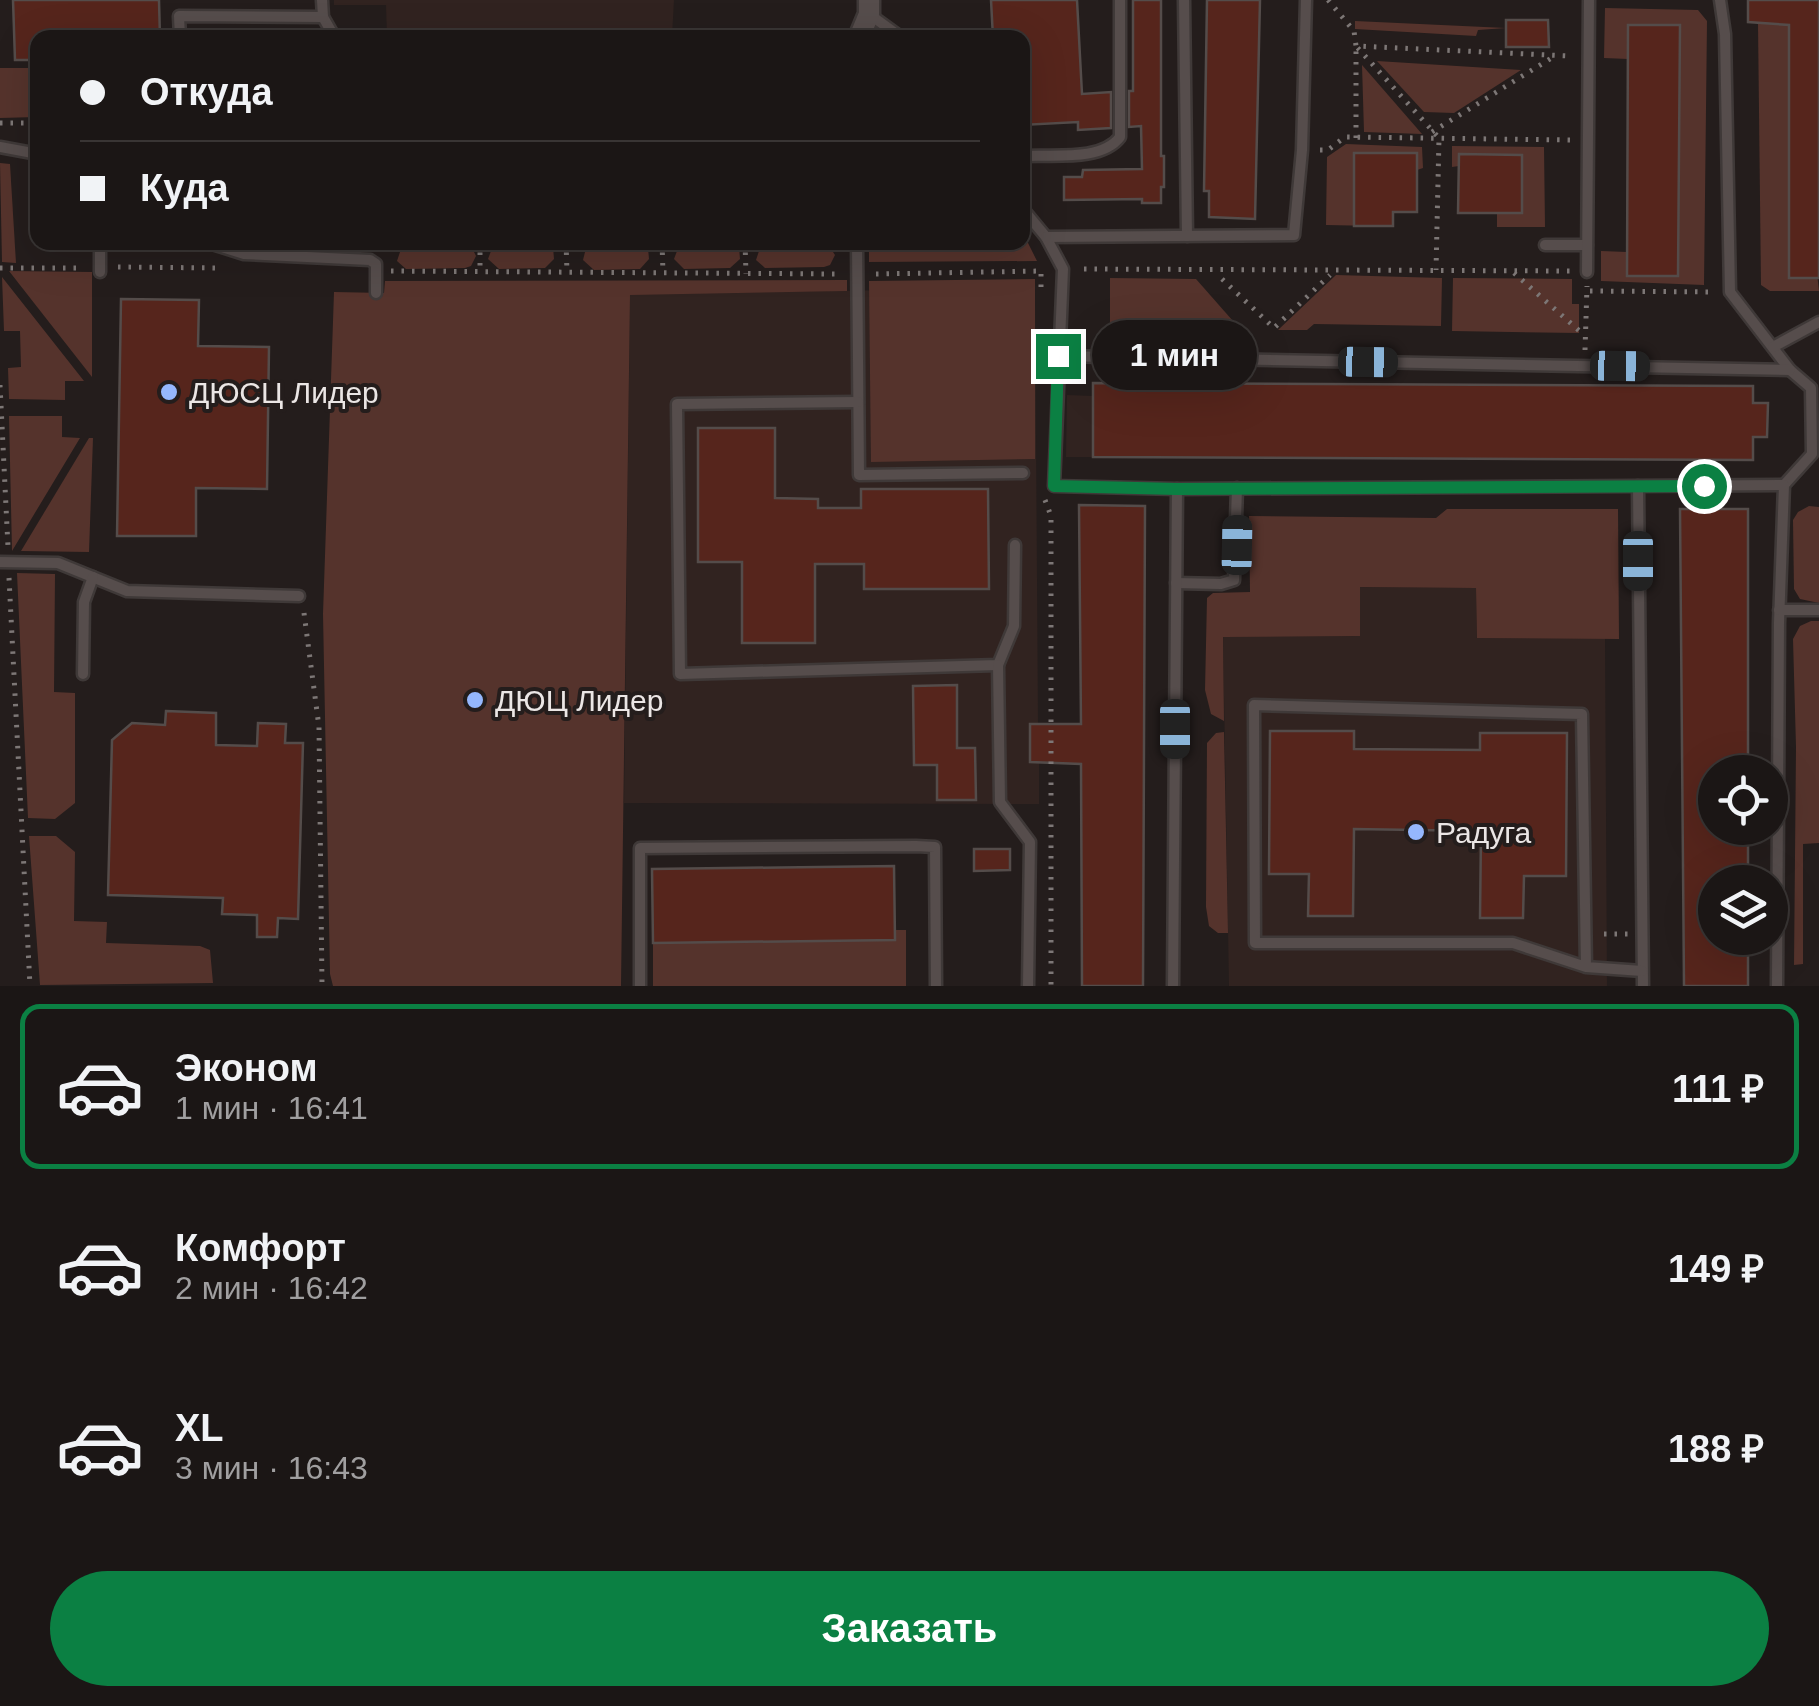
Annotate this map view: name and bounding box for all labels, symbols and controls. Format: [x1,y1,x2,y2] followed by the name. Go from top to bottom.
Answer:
[140,71,273,113] text: Откуда
[140,167,229,209] text: Куда
[1093,321,1258,391] callout: 1 мин
[1036,334,1081,379] route end
[1130,337,1219,373] text: 1 мин
[1338,346,1398,378] car
[1590,350,1650,382] car
[189,376,379,409] place label: ДЮСЦ Лидер
[158,381,180,403] marker: ДЮСЦ Лидер
[1682,464,1727,509] route start
[1221,515,1253,575] car
[1623,531,1653,591] car
[495,684,663,717] place label: ДЮЦ Лидер
[464,689,486,711] marker: ДЮЦ Лидер
[1160,699,1190,759] car
[1698,755,1788,955] map controls
[1698,755,1788,845] button: locate
[1436,816,1531,849] place label: Радуга
[1405,821,1427,843] marker: Радуга
[1698,865,1788,955] button: layers
[55,1042,145,1132] icon: car
[175,1047,318,1089] text: Эконом
[1672,1068,1764,1110] text: 111 ₽
[175,1090,368,1126] text: 1 мин · 16:41
[55,1222,145,1312] icon: car
[175,1227,346,1269] text: Комфорт
[1668,1248,1764,1290] text: 149 ₽
[175,1270,368,1306] text: 2 мин · 16:42
[55,1402,145,1492] icon: car
[175,1407,224,1449] text: XL
[1668,1428,1764,1470] text: 188 ₽
[175,1450,368,1486] text: 3 мин · 16:43
[50,1571,1769,1686] button: Заказать

